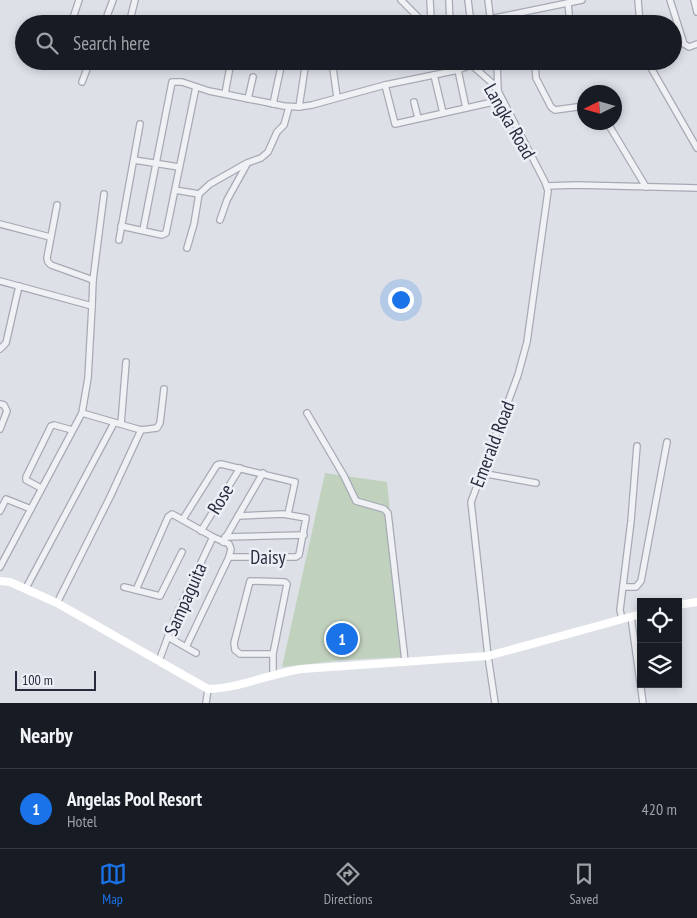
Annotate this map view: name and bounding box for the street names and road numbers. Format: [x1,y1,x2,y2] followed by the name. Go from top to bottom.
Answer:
[479,79,541,163] street label: Langka Road
[465,398,519,490] street label: Emerald Road
[202,479,238,518] street label: Rose
[250,545,286,569] street label: Daisy
[158,559,212,639] street label: Sampaguita

